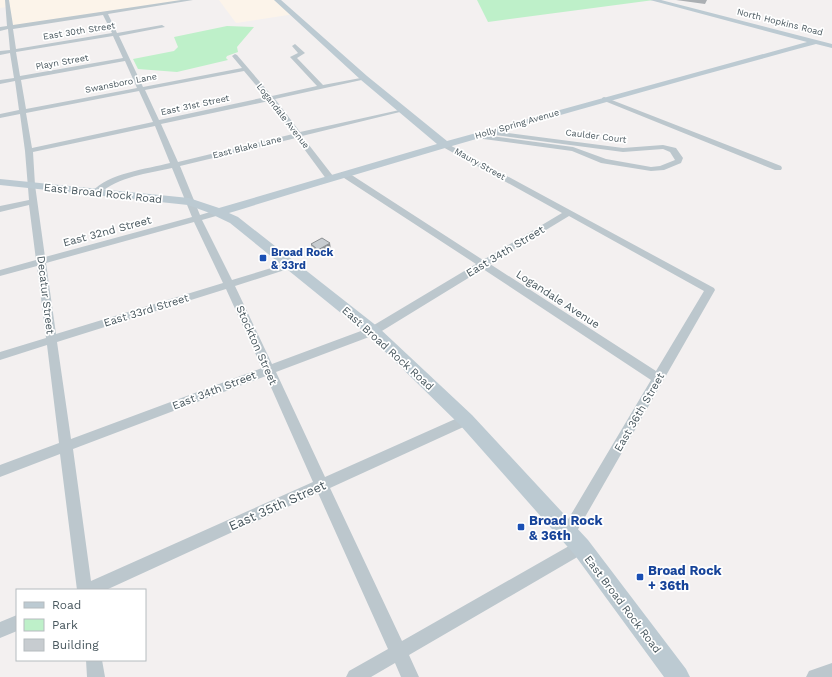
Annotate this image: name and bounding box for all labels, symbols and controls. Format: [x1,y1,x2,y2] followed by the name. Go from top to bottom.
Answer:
[736,6,824,38] street label: North Hopkins Road
[42,20,116,42] street label: East 30th Street
[35,52,89,72] street label: Playn Street
[84,71,158,95] street label: Swansboro Lane
[255,82,311,150] street label: Logandale Avenue
[160,93,230,117] street label: East 31st Street
[474,107,560,141] street label: Holly Spring Avenue
[565,127,627,145] street label: Caulder Court
[212,134,282,160] street label: East Blake Lane
[453,146,507,182] street label: Maury Street
[43,181,163,206] street label: East Broad Rock Road
[62,213,153,250] street label: East 32nd Street
[464,223,547,280] street label: East 34th Street
[271,246,333,272] place label: Broad Rock & 33rd
[258,253,268,263] marker: Broad Rock & 33rd
[34,255,57,335] street label: Decatur Street
[514,268,602,331] street label: Logandale Avenue
[102,291,191,330] street label: East 33rd Street
[233,303,280,387] street label: Stockton Street
[339,304,436,393] street label: East Broad Rock Road
[170,368,258,412] street label: East 34th Street
[612,370,667,454] street label: East 36th Street
[226,477,329,534] street label: East 35th Street
[529,513,603,543] place label: Broad Rock & 36th
[516,522,526,532] marker: Broad Rock & 36th
[582,553,664,656] street label: East Broad Rock Road
[648,563,722,593] place label: Broad Rock + 36th
[635,572,645,582] marker: Broad Rock + 36th
[16,589,146,661] legend
[52,598,81,612] text: Road
[52,618,78,632] text: Park
[52,638,99,652] text: Building

